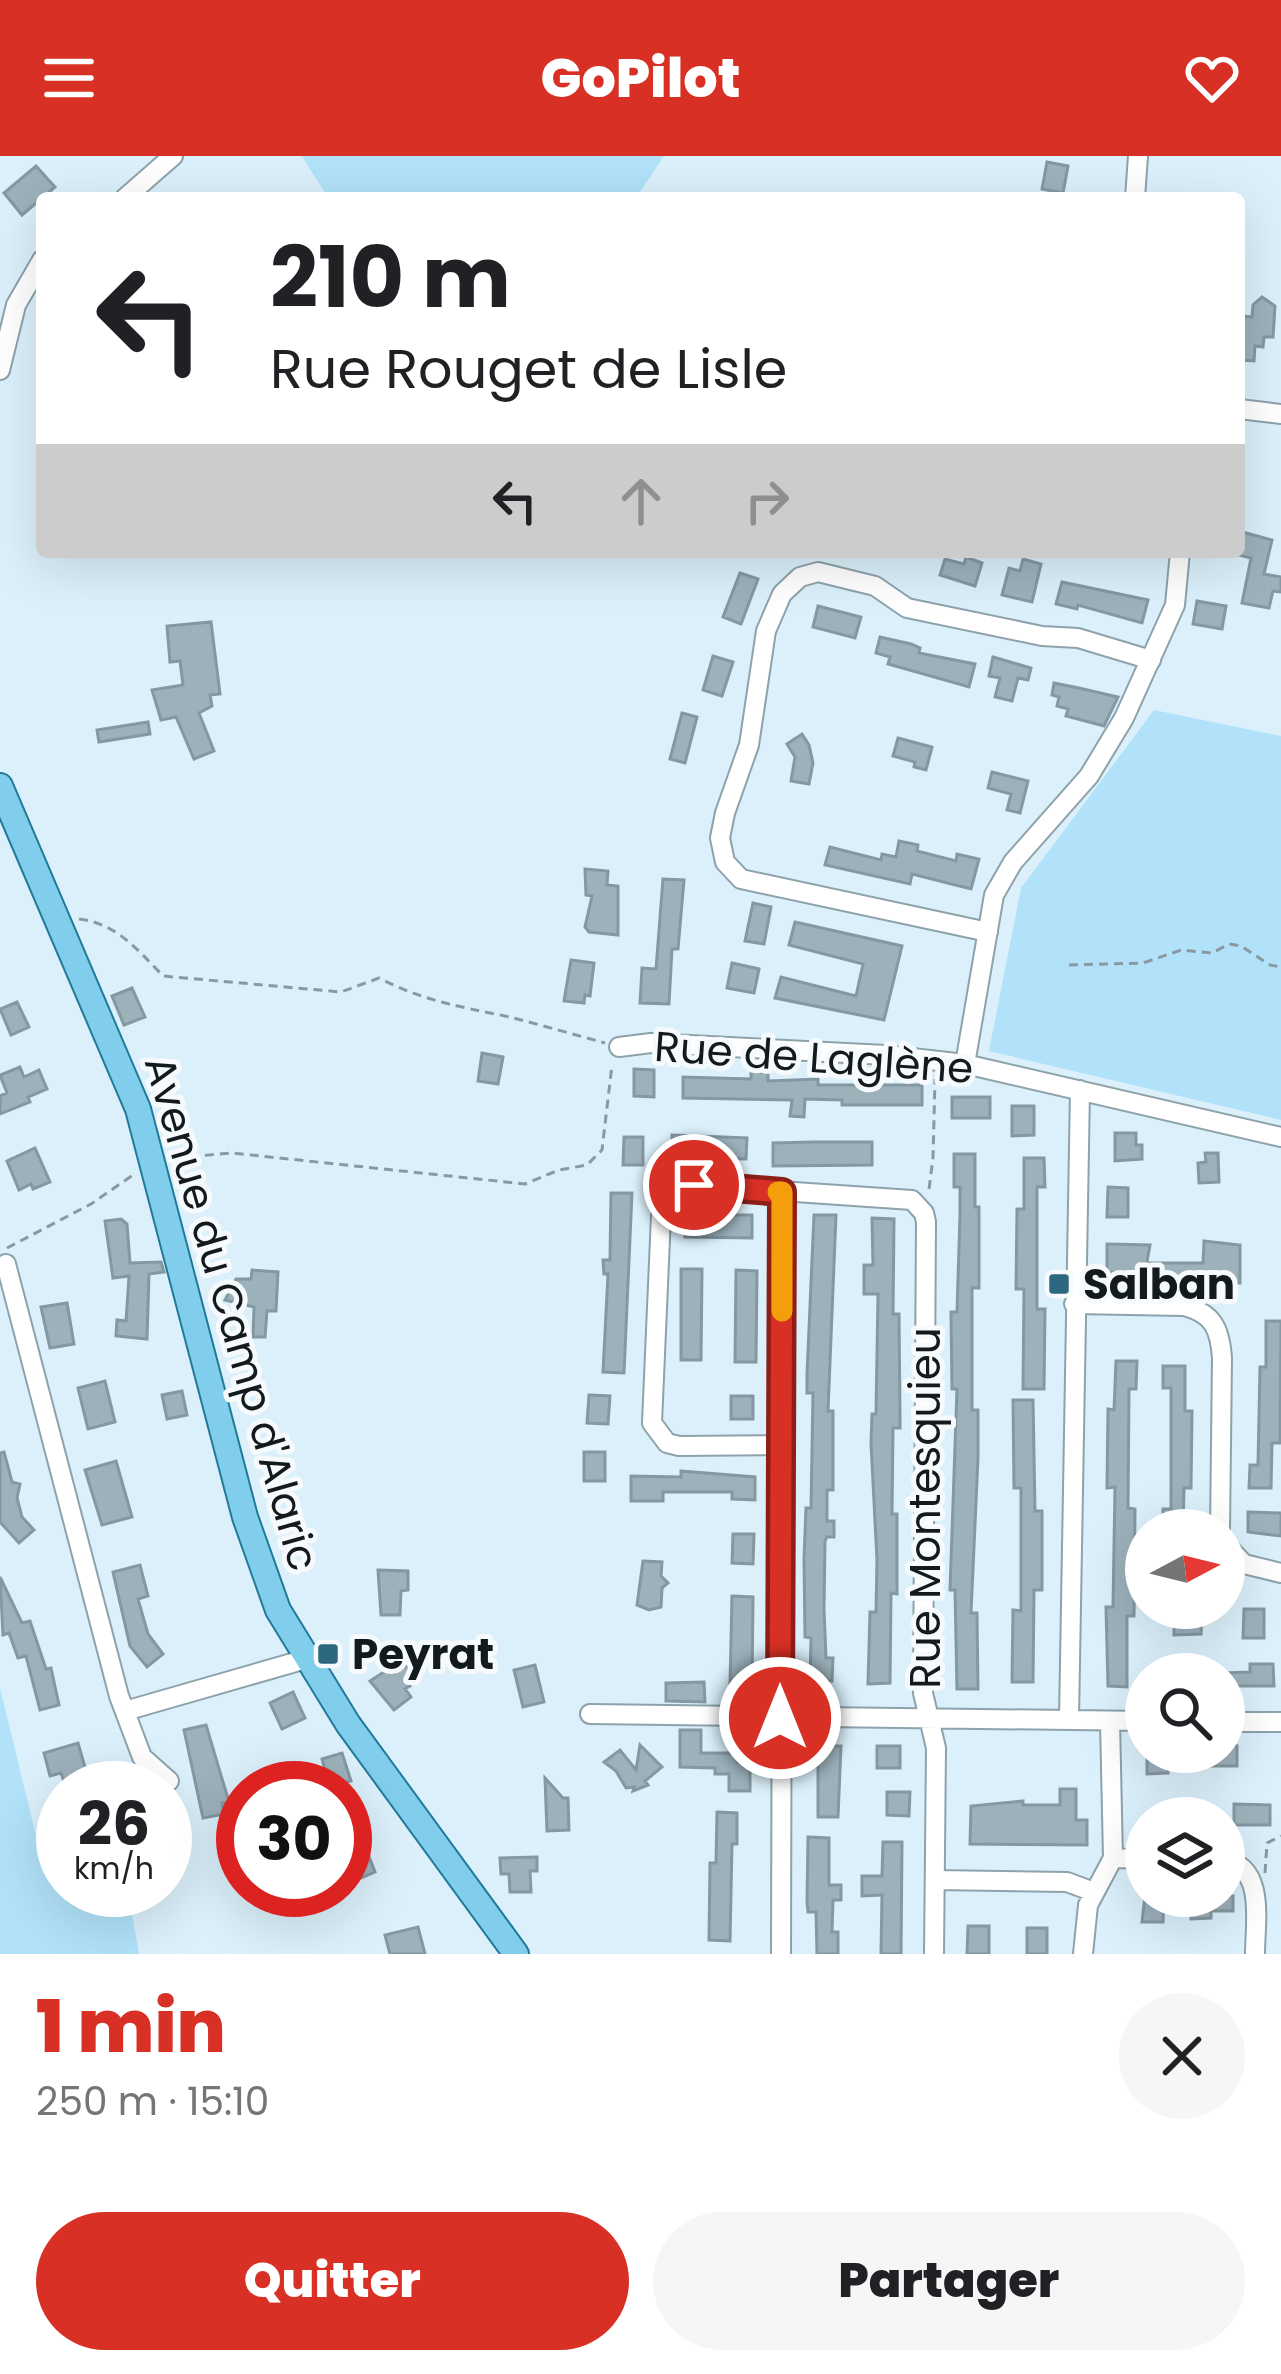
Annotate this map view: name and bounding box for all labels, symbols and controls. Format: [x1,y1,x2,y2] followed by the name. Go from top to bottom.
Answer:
[541,40,740,116] text: GoPilot
[36,45,102,111] icon: menu
[1179,45,1245,111] icon: heart
[270,219,511,336] text: 210 m
[72,240,228,396] icon: left
[270,331,787,407] text: Rue Rouget de Lisle
[482,468,548,534] icon: left
[608,468,674,534] icon: ahead
[734,468,800,534] icon: right
[653,1017,975,1098] street label: Rue de Laglène
[130,1049,333,1577] street label: Avenue du Camp d'Alaric
[643,1134,745,1236] pin
[661,1152,727,1218] icon: arrive
[1083,1255,1235,1314] place label: Salban
[1046,1271,1072,1297] marker: Salban
[896,1327,955,1689] street label: Rue Montesquieu
[1125,1509,1245,1629] north arrow
[1125,1509,1245,1917] map controls
[352,1625,494,1684] place label: Peyrat
[315,1641,341,1667] marker: Peyrat
[1125,1653,1245,1773] button: search
[717,1655,843,1781] position arrow
[216,1761,372,1917] speed limit sign: 30
[78,1782,150,1866] text: 26
[1125,1797,1245,1917] button: layers
[74,1847,154,1890] text: km/h
[36,1976,226,2077] text: 1 min
[1119,1993,1245,2119] button: close
[36,2074,269,2129] text: 250 m · 15:10
[36,2212,629,2350] button: Quitter
[653,2212,1245,2350] button: Partager

